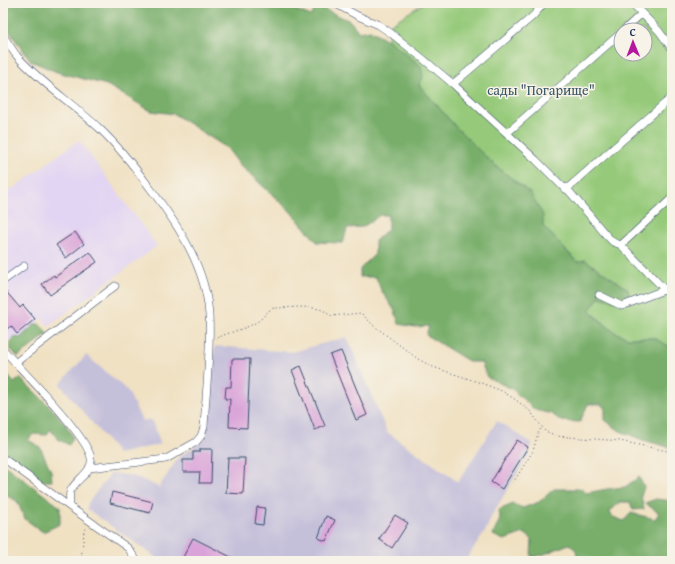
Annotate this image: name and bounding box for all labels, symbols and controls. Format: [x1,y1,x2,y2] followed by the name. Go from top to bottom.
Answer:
[613,22,653,62] north arrow
[630,24,636,40] text: С
[487,80,595,100] park label: сады "Погарище"

